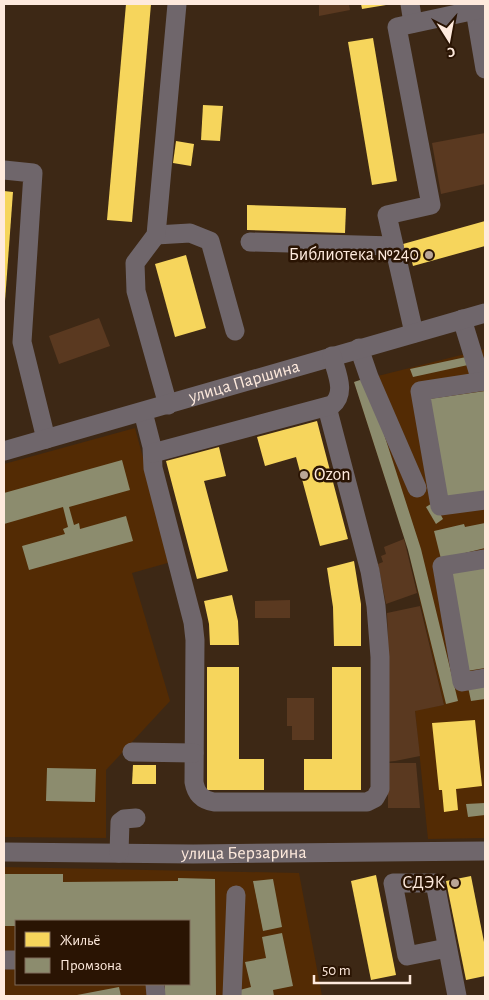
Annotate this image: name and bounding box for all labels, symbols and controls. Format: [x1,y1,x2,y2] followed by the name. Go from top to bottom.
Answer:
[424,15,474,65] north arrow
[446,44,456,59] text: С
[289,245,419,264] place label: Библиотека №240
[423,249,435,261] marker: Библиотека №240
[186,358,302,407] street label: улица Паршина
[314,466,351,484] place label: Ozon
[298,469,310,481] marker: Ozon
[180,844,307,863] street label: улица Берзарина
[402,874,446,892] place label: СДЭК
[449,877,461,889] marker: СДЭК
[15,920,190,985] legend
[60,933,100,948] text: Жильё
[314,952,410,984] scale bar
[60,958,122,973] text: Промзона
[322,963,351,978] text: 50 m

